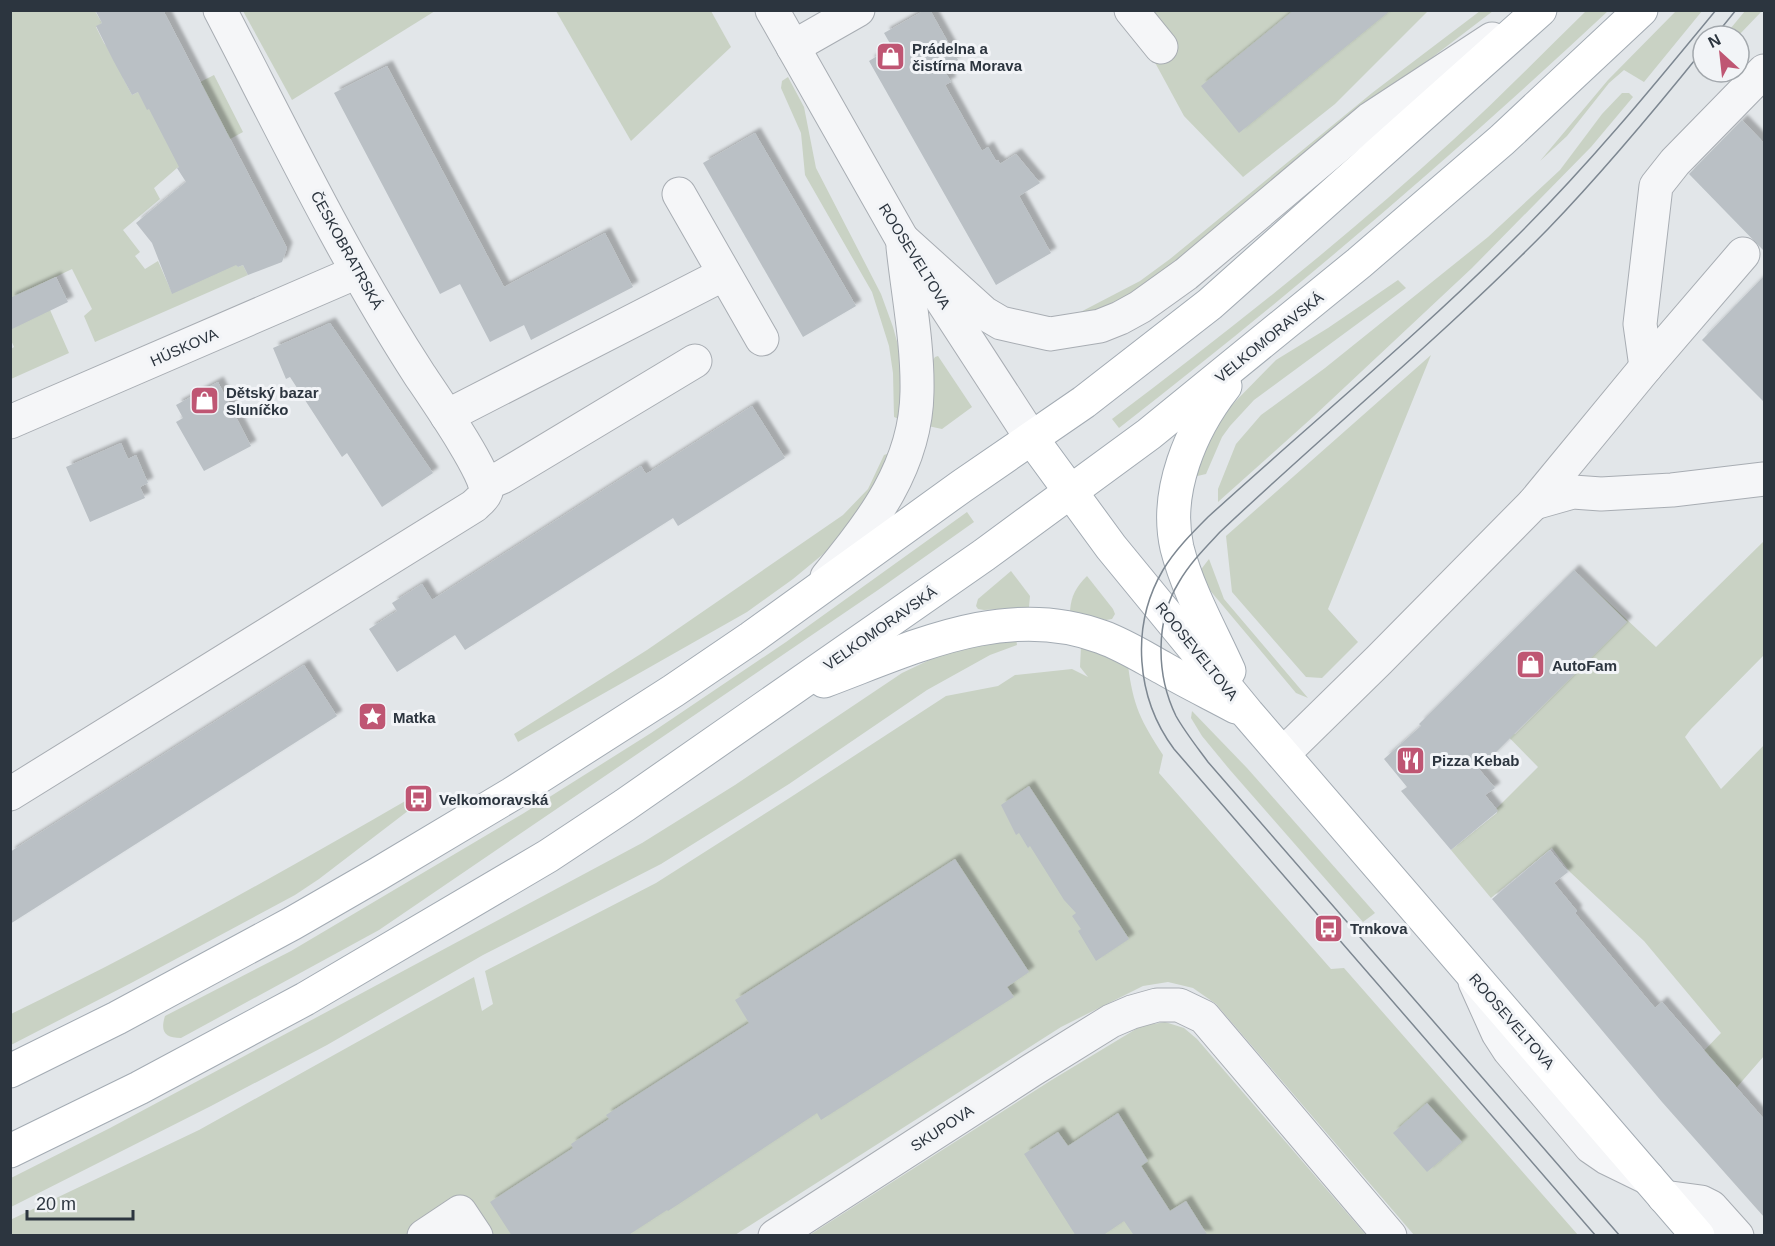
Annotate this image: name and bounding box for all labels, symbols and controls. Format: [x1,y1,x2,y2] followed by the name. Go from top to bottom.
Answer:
[1691,24,1751,84] north arrow
[1705,31,1723,51] text: N
[912,40,1023,74] place label: Prádelna a čistírna Morava
[875,41,907,73] shop icon: Prádelna a čistírna Morava
[308,188,386,312] street label: ČESKOBRATRSKÁ
[876,200,954,312] street label: ROOSEVELTOVA
[1212,288,1326,386] street label: VELKOMORAVSKÁ
[148,325,220,369] street label: HÚSKOVA
[226,384,319,418] place label: Dětský bazar Sluníčko
[189,385,221,417] shop icon: Dětský bazar Sluníčko
[820,583,940,673] street label: VELKOMORAVSKÁ
[1152,599,1242,703] street label: ROOSEVELTOVA
[1515,649,1547,681] shop icon: AutoFam
[1552,657,1617,674] place label: AutoFam
[356,701,388,733] place icon: Matka
[393,709,436,726] place label: Matka
[1395,744,1427,776] restaurant icon: Pizza Kebab
[1432,752,1520,769] place label: Pizza Kebab
[402,783,434,815] bus stop icon: Velkomoravská
[439,791,549,808] place label: Velkomoravská
[1313,912,1345,944] bus stop icon: Trnkova
[1350,920,1408,937] place label: Trnkova
[1466,970,1558,1072] street label: ROOSEVELTOVA
[907,1101,977,1155] street label: SKUPOVA
[27,1183,134,1221] scale bar
[36,1194,76,1214] text: 20 m

